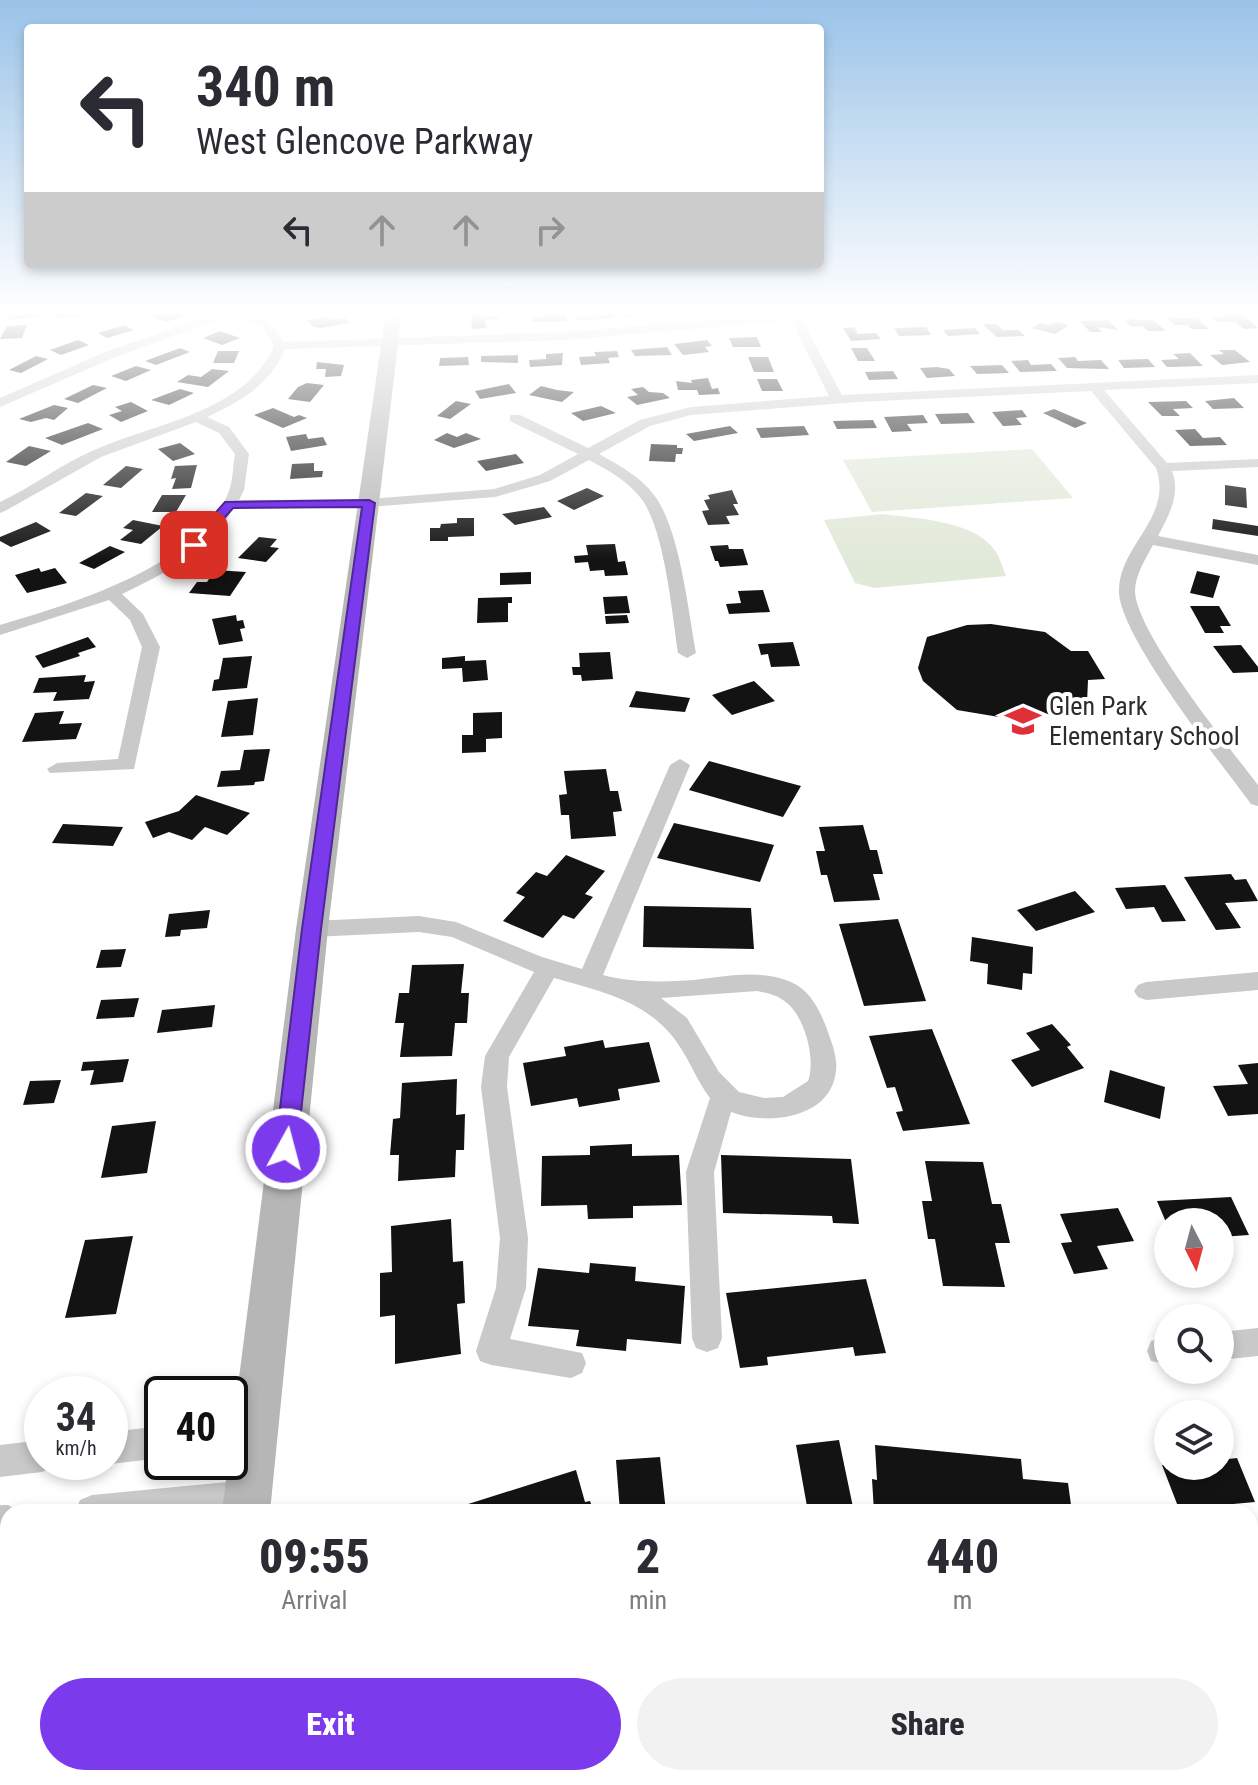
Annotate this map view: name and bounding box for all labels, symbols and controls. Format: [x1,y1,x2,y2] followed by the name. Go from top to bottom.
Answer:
[196,54,335,120] text: 340 m
[64,56,168,160] icon: left
[196,121,533,163] text: West Glencove Parkway
[276,208,320,252] icon: left
[360,208,404,252] icon: ahead
[444,208,488,252] icon: ahead
[528,208,572,252] icon: right
[160,511,228,579] pin
[172,523,216,567] icon: arrive
[1049,691,1240,751] place label: Glen Park Elementary School
[1004,702,1042,740] school or university icon: Glen Park Elementary School
[244,1107,328,1191] position arrow
[1154,1208,1234,1288] north arrow
[1154,1208,1234,1480] map controls
[1154,1304,1234,1384] button: search
[144,1376,248,1480] speed limit sign: 40
[56,1394,96,1441] text: 34
[1154,1400,1234,1480] button: layers
[55,1436,97,1460] text: km/h
[259,1528,370,1585] text: 09:55
[636,1528,660,1585] text: 2
[926,1528,999,1585] text: 440
[281,1585,348,1615] text: Arrival
[629,1585,667,1615] text: min
[953,1585,972,1615] text: m
[40,1678,621,1770] button: Exit
[637,1678,1218,1770] button: Share

